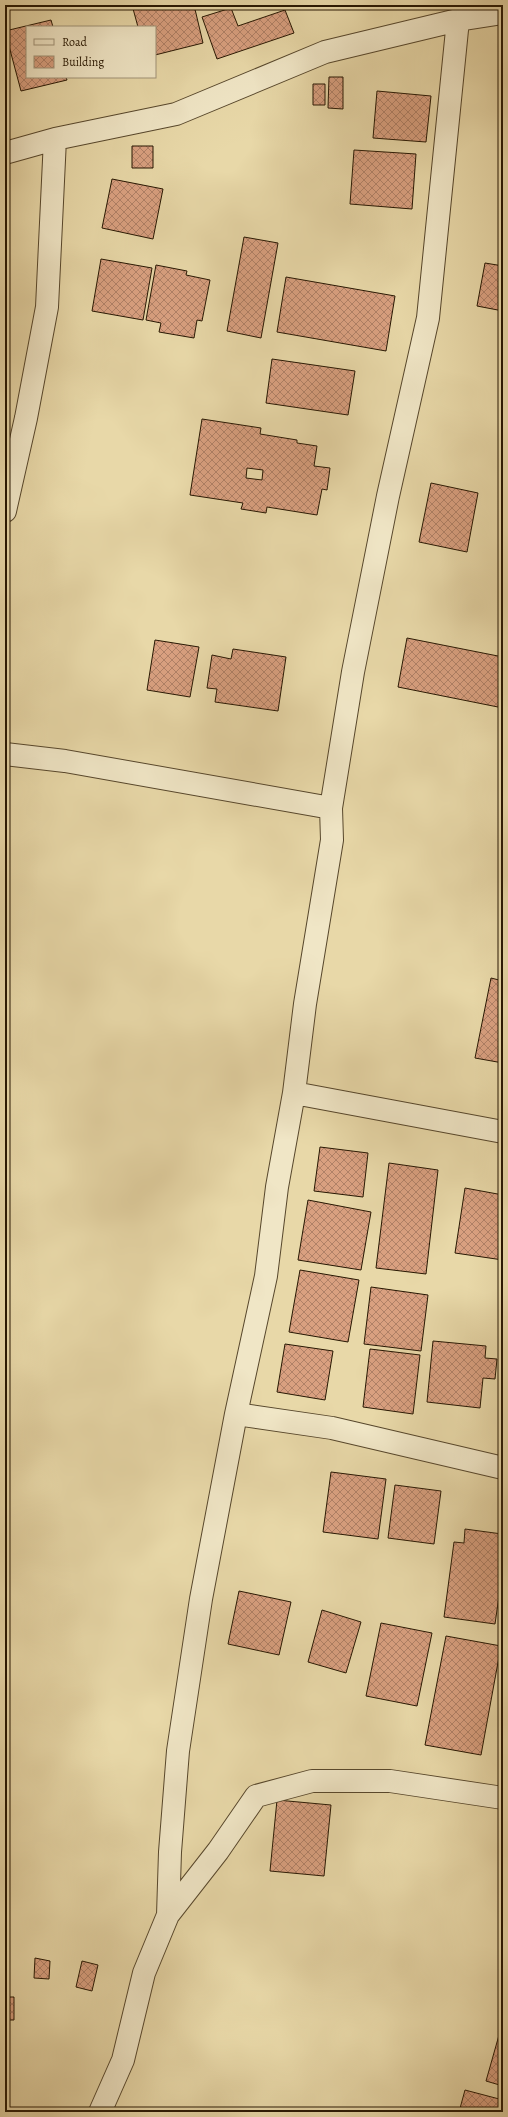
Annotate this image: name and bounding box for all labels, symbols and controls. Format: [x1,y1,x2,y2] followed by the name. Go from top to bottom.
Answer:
[26,26,156,78] legend
[62,34,88,50] text: Road
[62,54,104,70] text: Building

